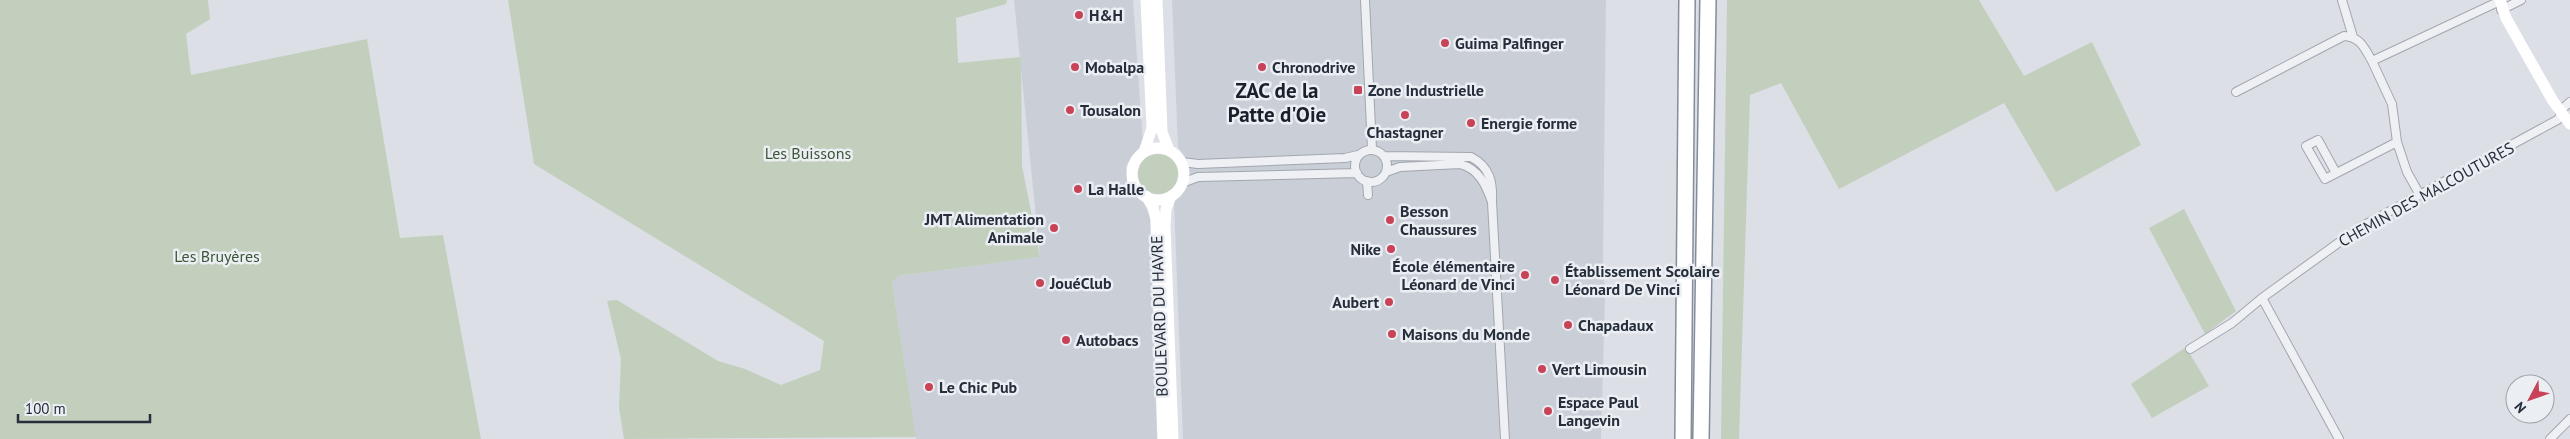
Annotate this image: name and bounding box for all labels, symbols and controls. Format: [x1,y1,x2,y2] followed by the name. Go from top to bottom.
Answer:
[1089,5,1123,25] place label: H&H
[1073,9,1085,21] marker: H&H
[1455,33,1564,53] place label: Guima Palfinger
[1439,37,1451,49] marker: Guima Palfinger
[1085,57,1144,77] place label: Mobalpa
[1272,57,1355,77] place label: Chronodrive
[1069,61,1081,73] marker: Mobalpa
[1256,61,1268,73] marker: Chronodrive
[1228,77,1326,128] district label: ZAC de la Patte d'Oie
[1368,80,1484,100] place label: Zone Industrielle
[1352,84,1364,96] marker: Zone Industrielle
[1080,100,1141,120] place label: Tousalon
[1064,104,1076,116] marker: Tousalon
[1399,109,1411,121] marker: Chastagner
[1481,113,1577,133] place label: Energie forme
[1465,117,1477,129] marker: Energie forme
[1367,122,1444,142] place label: Chastagner
[2335,137,2517,251] street label: CHEMIN DES MALCOUTURES
[765,143,851,163] park label: Les Buissons
[1088,179,1144,199] place label: La Halle
[1072,183,1084,195] marker: La Halle
[1400,201,1477,239] place label: Besson Chaussures
[924,209,1044,247] place label: JMT Alimentation Animale
[1384,214,1396,226] marker: Besson Chaussures
[1048,222,1060,234] marker: JMT Alimentation Animale
[1146,235,1172,397] street label: BOULEVARD DU HAVRE
[1350,239,1381,259] place label: Nike
[1385,243,1397,255] marker: Nike
[174,246,260,266] park label: Les Bruyères
[1392,256,1515,294] place label: École élémentaire Léonard de Vinci
[1565,261,1720,299] place label: Établissement Scolaire Léonard De Vinci
[1519,269,1531,281] marker: École élémentaire Léonard de Vinci
[1049,273,1112,293] place label: JouéClub
[1549,274,1561,286] marker: Établissement Scolaire Léonard De Vinci
[1034,277,1046,289] marker: JouéClub
[1332,292,1379,312] place label: Aubert
[1383,296,1395,308] marker: Aubert
[1578,315,1654,335] place label: Chapadaux
[1562,319,1574,331] marker: Chapadaux
[1402,324,1530,344] place label: Maisons du Monde
[1386,328,1398,340] marker: Maisons du Monde
[1076,330,1139,350] place label: Autobacs
[1060,334,1072,346] marker: Autobacs
[1551,359,1647,379] place label: Vert Limousin
[1536,363,1548,375] marker: Vert Limousin
[2505,374,2555,424] north arrow
[939,377,1017,397] place label: Le Chic Pub
[923,381,935,393] marker: Le Chic Pub
[18,392,150,424] scale bar
[1558,392,1639,430] place label: Espace Paul Langevin
[2510,398,2530,417] text: N
[25,399,66,418] text: 100 m
[1542,405,1554,417] marker: Espace Paul Langevin

